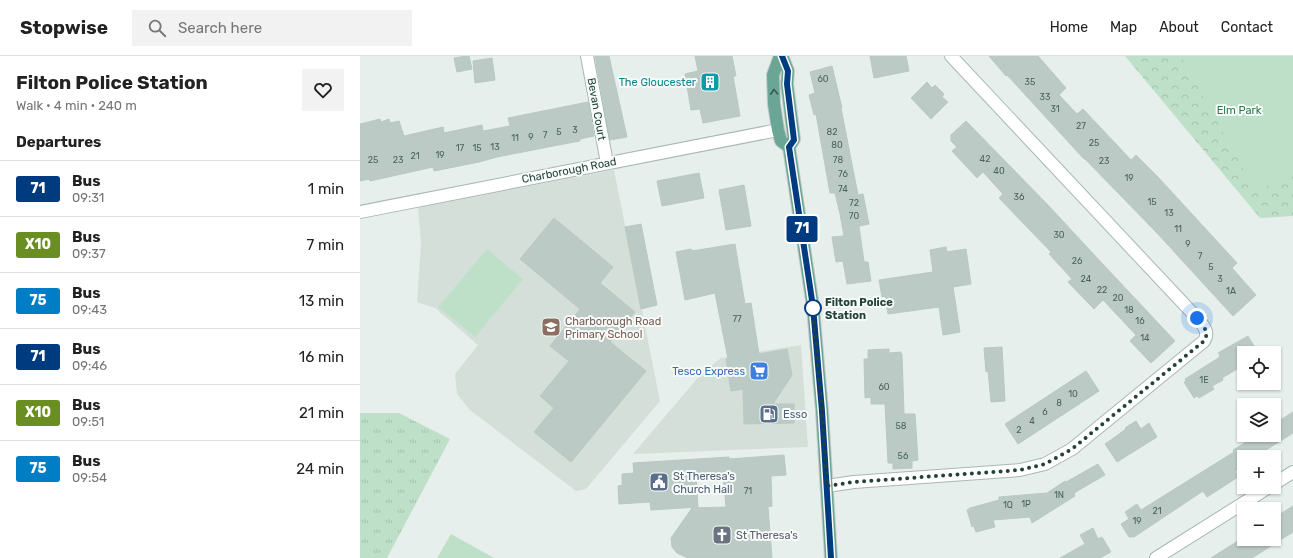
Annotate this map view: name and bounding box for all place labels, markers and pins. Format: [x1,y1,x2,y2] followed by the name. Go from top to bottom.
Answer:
[699,71,721,93] building icon: The Gloucester
[619,76,697,89] place label: The Gloucester
[825,296,893,322] place label: Filton Police Station
[804,299,822,317] marker: Filton Police Station
[565,315,661,341] place label: Charborough Road Primary School
[540,316,562,338] school or university icon: Charborough Road Primary School
[748,360,770,382] supermarket icon: Tesco Express
[672,365,745,378] place label: Tesco Express
[758,403,780,425] fuel station icon: Esso
[783,408,807,421] place label: Esso
[673,470,735,496] place label: St Theresa's Church Hall
[648,471,670,493] public building icon: St Theresa's Church Hall
[711,524,733,546] church icon: St Theresa's
[736,529,798,542] place label: St Theresa's

